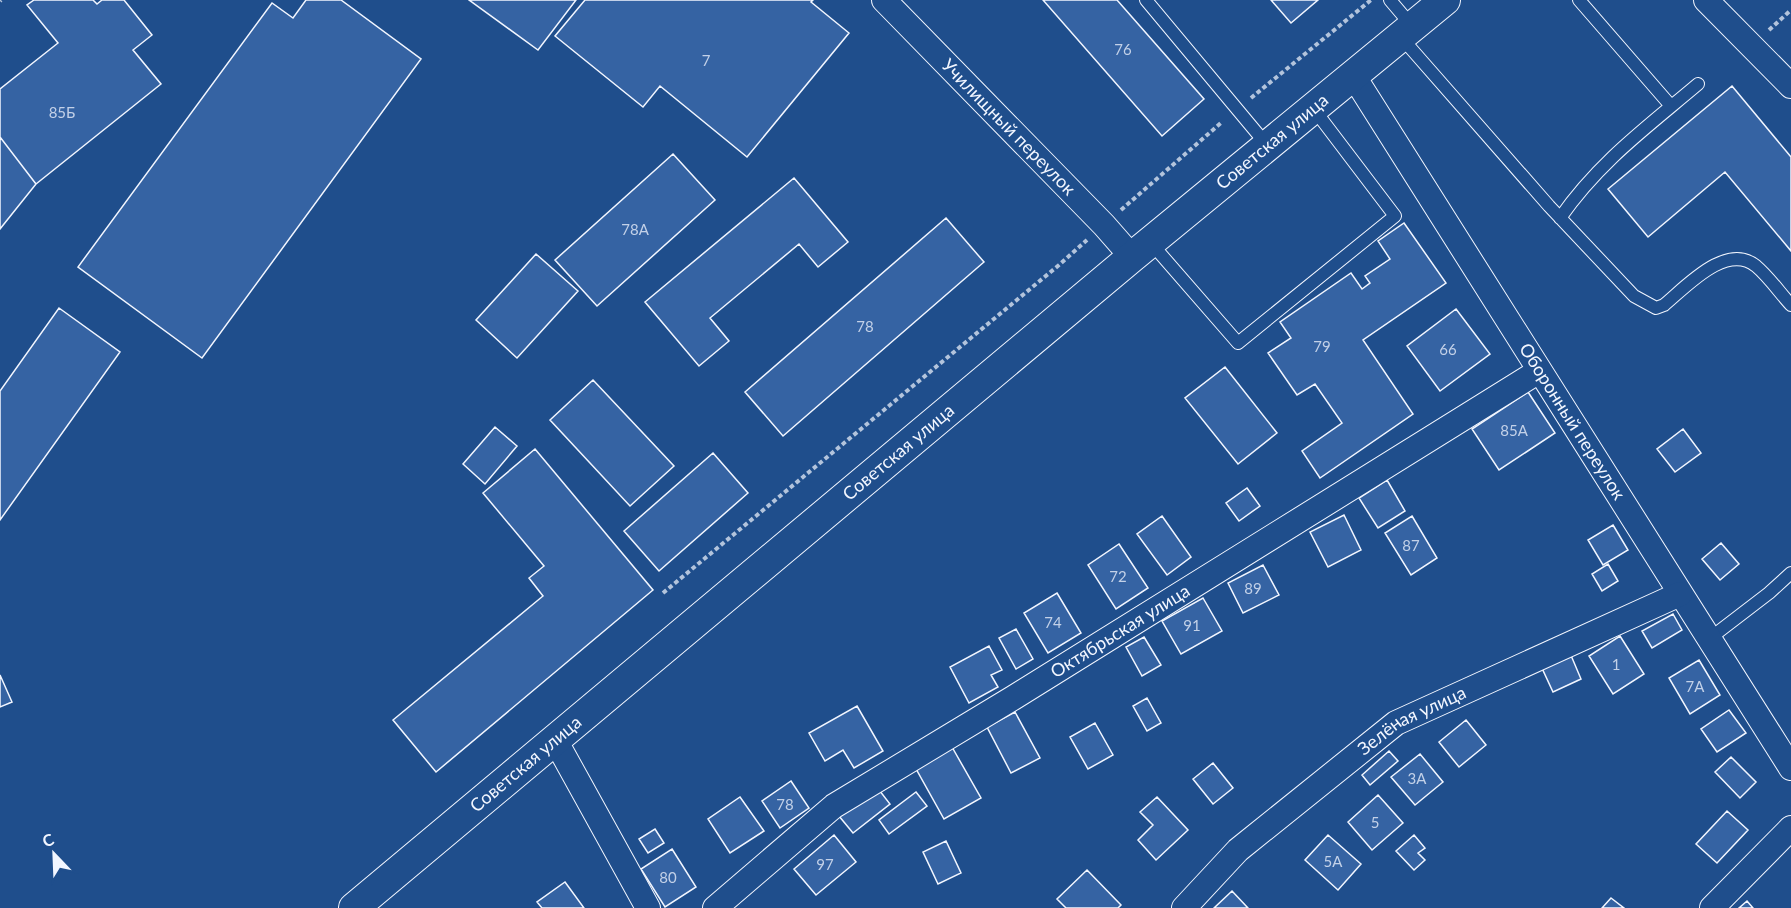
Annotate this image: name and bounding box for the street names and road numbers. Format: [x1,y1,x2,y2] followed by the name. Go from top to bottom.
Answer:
[938,54,1081,200] street label: Училищный переулок
[1211,89,1332,194] street label: Советская улица
[1515,339,1631,504] street label: Оборонный переулок
[838,399,958,505] street label: Советская улица
[1046,579,1193,682] street label: Октябрьская улица
[1353,681,1469,759] street label: Зелёная улица
[465,711,585,816] street label: Советская улица

